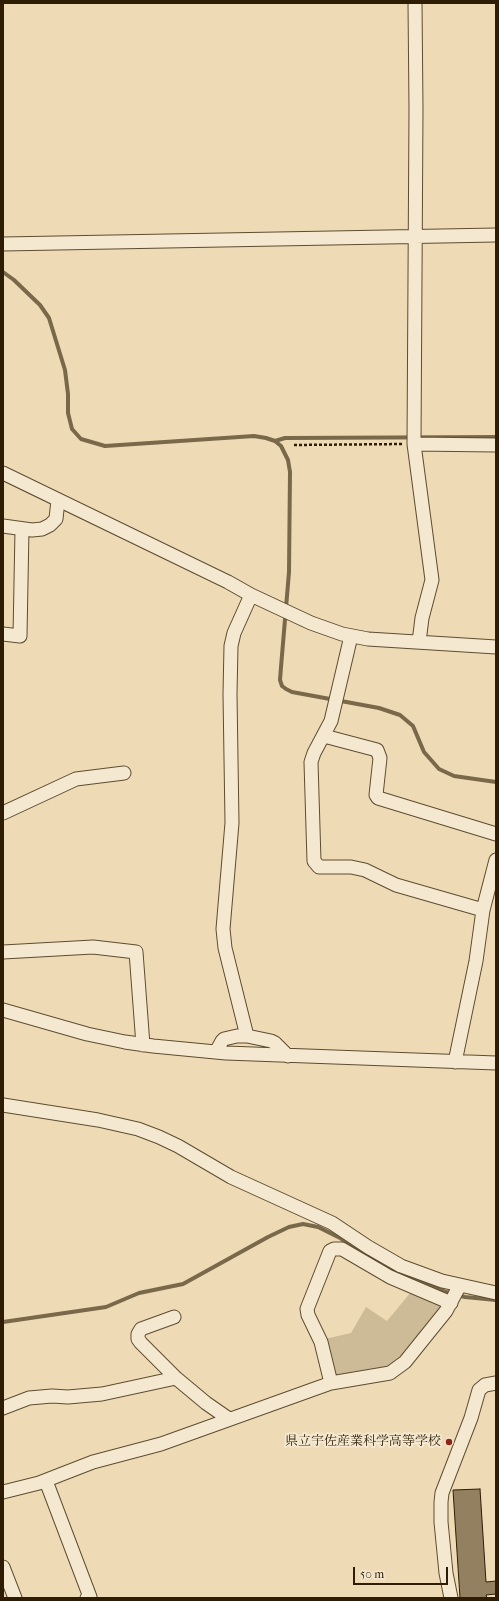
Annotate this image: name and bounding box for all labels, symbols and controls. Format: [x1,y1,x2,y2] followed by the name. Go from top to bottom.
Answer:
[285,1434,441,1450] place label: 県立宇佐産業科学高等学校
[444,1437,454,1447] marker: 県立宇佐産業科学高等学校
[355,1559,450,1585] scale bar
[360,1567,384,1581] text: 50 m

